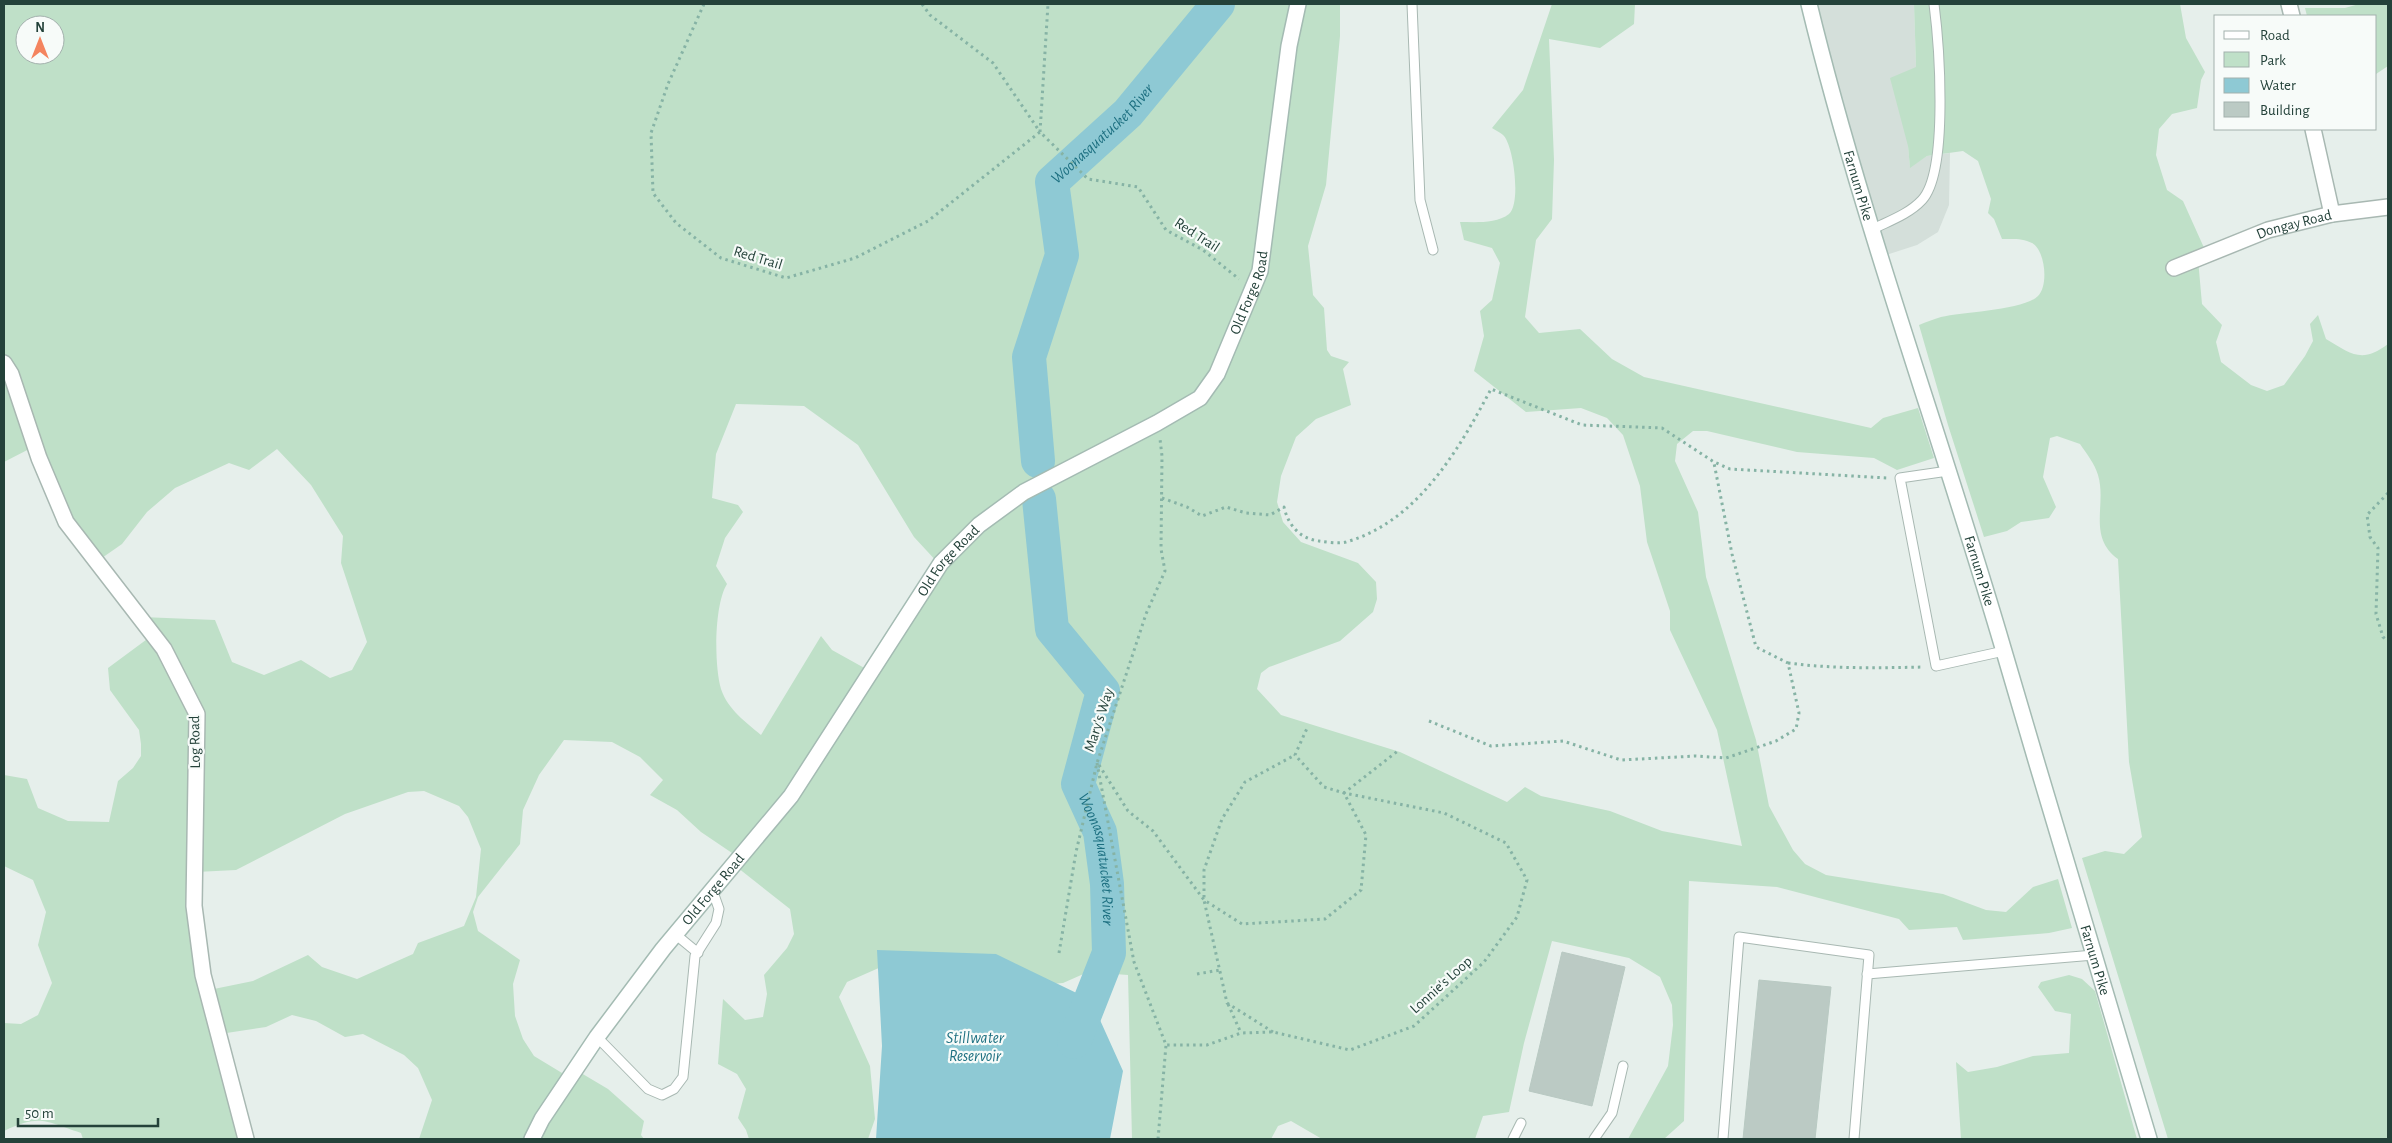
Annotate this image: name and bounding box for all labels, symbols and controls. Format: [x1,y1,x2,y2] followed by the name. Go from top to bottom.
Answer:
[15,15,65,65] north arrow
[2214,15,2377,130] legend
[35,21,45,35] text: N
[2260,28,2290,43] text: Road
[2260,53,2286,68] text: Park
[2260,78,2296,93] text: Water
[1048,80,1157,187] water label: Woonasquatucket River
[2260,103,2310,118] text: Building
[1841,149,1876,222] street label: Farnum Pike
[2254,207,2333,241] street label: Dongay Road
[1172,215,1222,255] street label: Red Trail
[732,243,784,273] street label: Red Trail
[1227,250,1270,337] street label: Old Forge Road
[914,522,982,599] street label: Old Forge Road
[1962,534,1998,608] street label: Farnum Pike
[1082,686,1117,754] street label: Mary's Way
[187,715,203,769] street label: Log Road
[1075,791,1116,926] water label: Woonasquatucket River
[679,850,747,928] street label: Old Forge Road
[2078,923,2113,997] street label: Farnum Pike
[1407,953,1475,1017] street label: Lonnie's Loop
[946,1030,1005,1064] water label: Stillwater Reservoir
[18,1096,158,1128] scale bar
[25,1106,54,1121] text: 50 m

